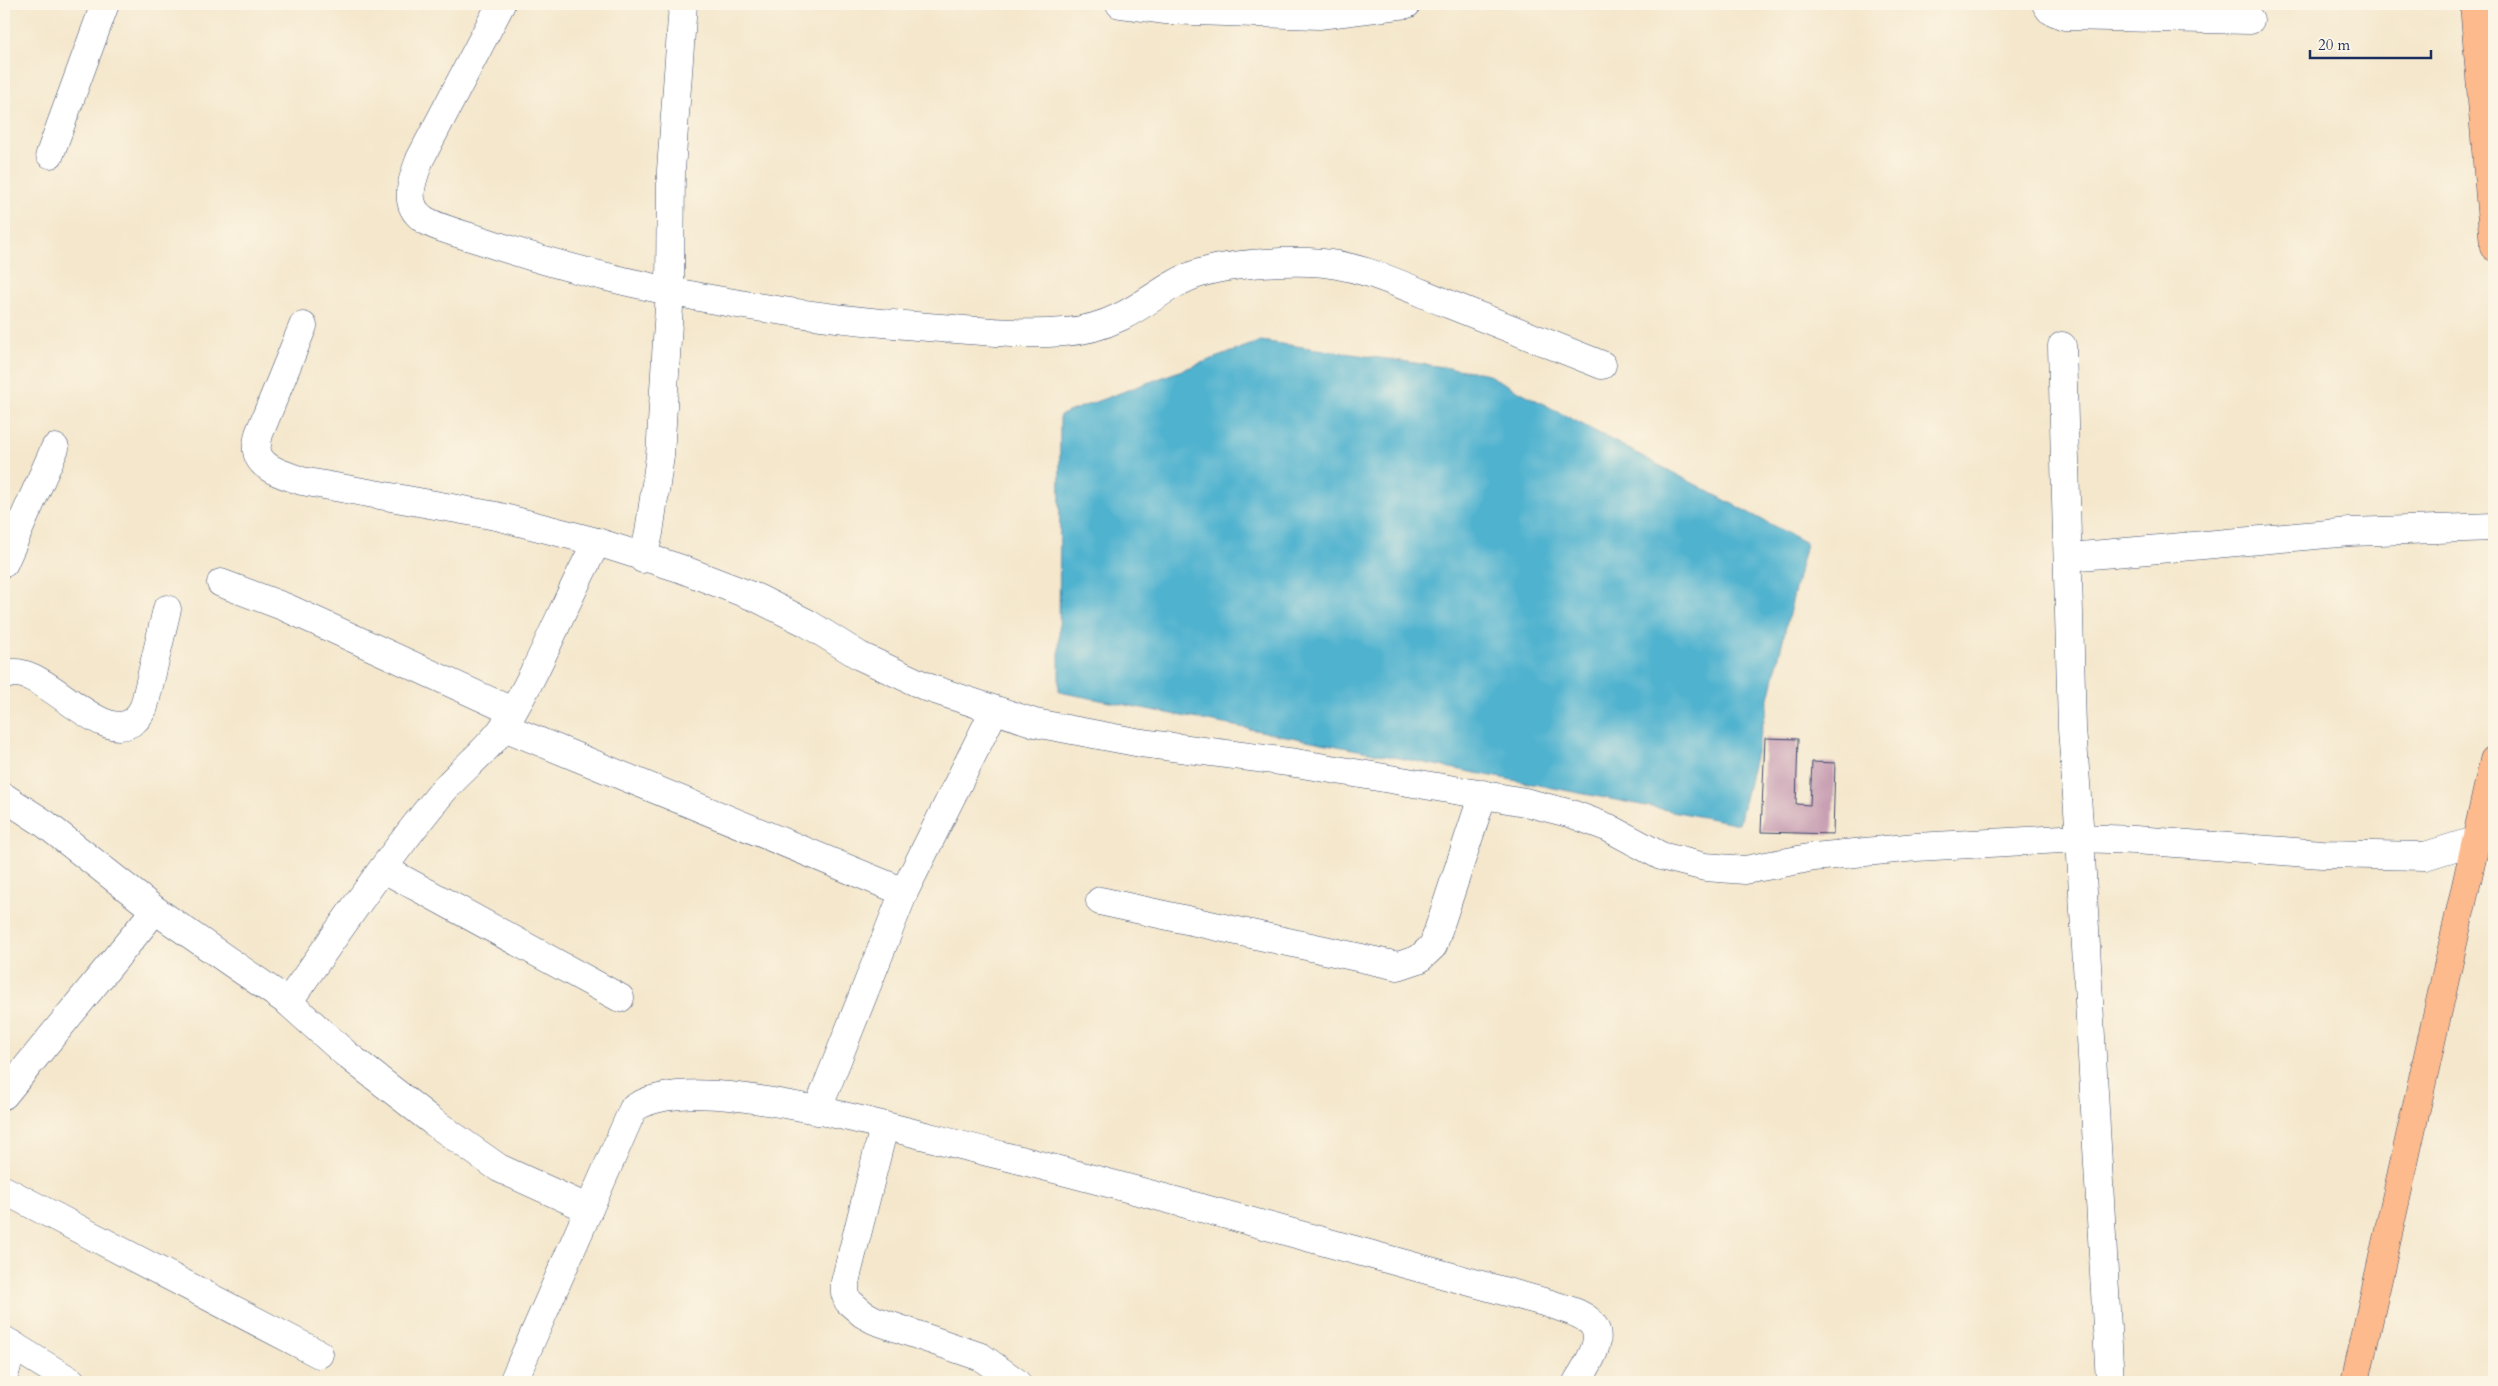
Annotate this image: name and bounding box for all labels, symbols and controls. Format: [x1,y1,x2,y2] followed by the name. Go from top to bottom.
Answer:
[2310,28,2432,60] scale bar
[2318,35,2350,55] text: 20 m

